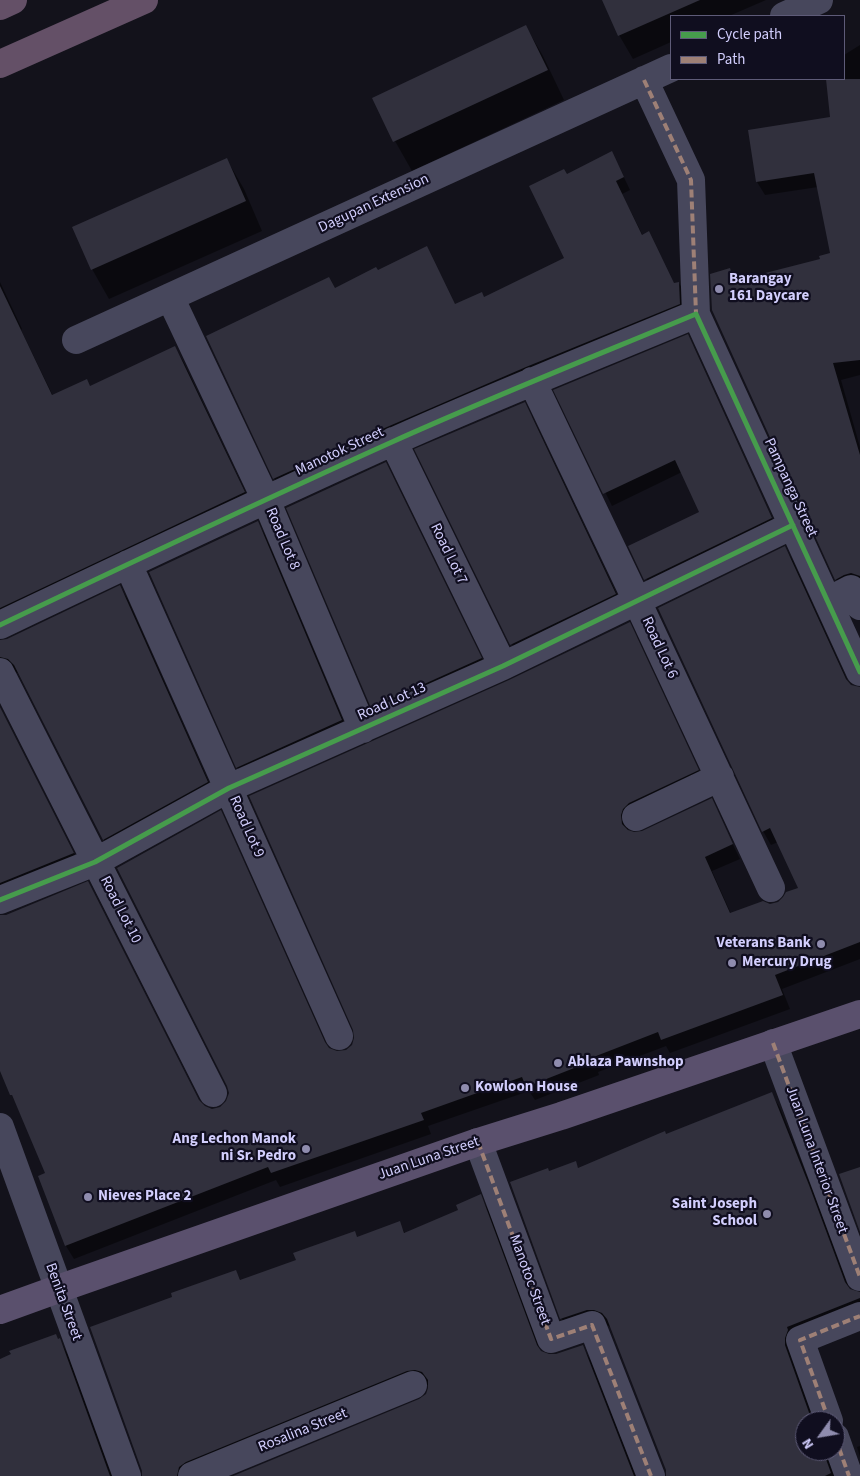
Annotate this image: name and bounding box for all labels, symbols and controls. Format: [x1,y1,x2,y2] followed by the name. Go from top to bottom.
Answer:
[670,15,845,80] legend
[717,24,782,45] text: Cycle path
[717,49,745,70] text: Path
[316,170,432,238] street label: Dagupan Extension
[729,271,809,306] place label: Barangay 161 Daycare
[713,283,725,295] marker: Barangay 161 Daycare
[293,424,387,480] street label: Manotok Street
[759,436,821,540] street label: Pampanga Street
[261,505,303,573] street label: Road Lot 8
[426,521,470,587] street label: Road Lot 7
[637,614,681,682] street label: Road Lot 6
[355,679,429,725] street label: Road Lot 13
[224,793,268,861] street label: Road Lot 9
[95,873,145,947] street label: Road Lot 10
[717,935,811,953] place label: Veterans Bank
[815,938,827,950] marker: Veterans Bank
[742,954,831,972] place label: Mercury Drug
[726,957,738,969] marker: Mercury Drug
[568,1054,684,1072] place label: Ablaza Pawnshop
[552,1057,564,1069] marker: Ablaza Pawnshop
[475,1079,578,1097] place label: Kowloon House
[459,1082,471,1094] marker: Kowloon House
[781,1084,851,1236] street label: Juan Luna Interior Street
[173,1131,296,1166] place label: Ang Lechon Manok ni Sr. Pedro
[376,1133,482,1185] street label: Juan Luna Street
[300,1143,312,1155] marker: Ang Lechon Manok ni Sr. Pedro
[98,1188,191,1206] place label: Nieves Place 2
[82,1191,94,1203] marker: Nieves Place 2
[672,1196,757,1231] place label: Saint Joseph School
[761,1208,773,1220] marker: Saint Joseph School
[504,1232,554,1328] street label: Manotoc Street
[41,1261,85,1343] street label: Benita Street
[256,1405,350,1457] street label: Rosalina Street
[795,1411,845,1461] north arrow
[797,1434,819,1453] text: N

